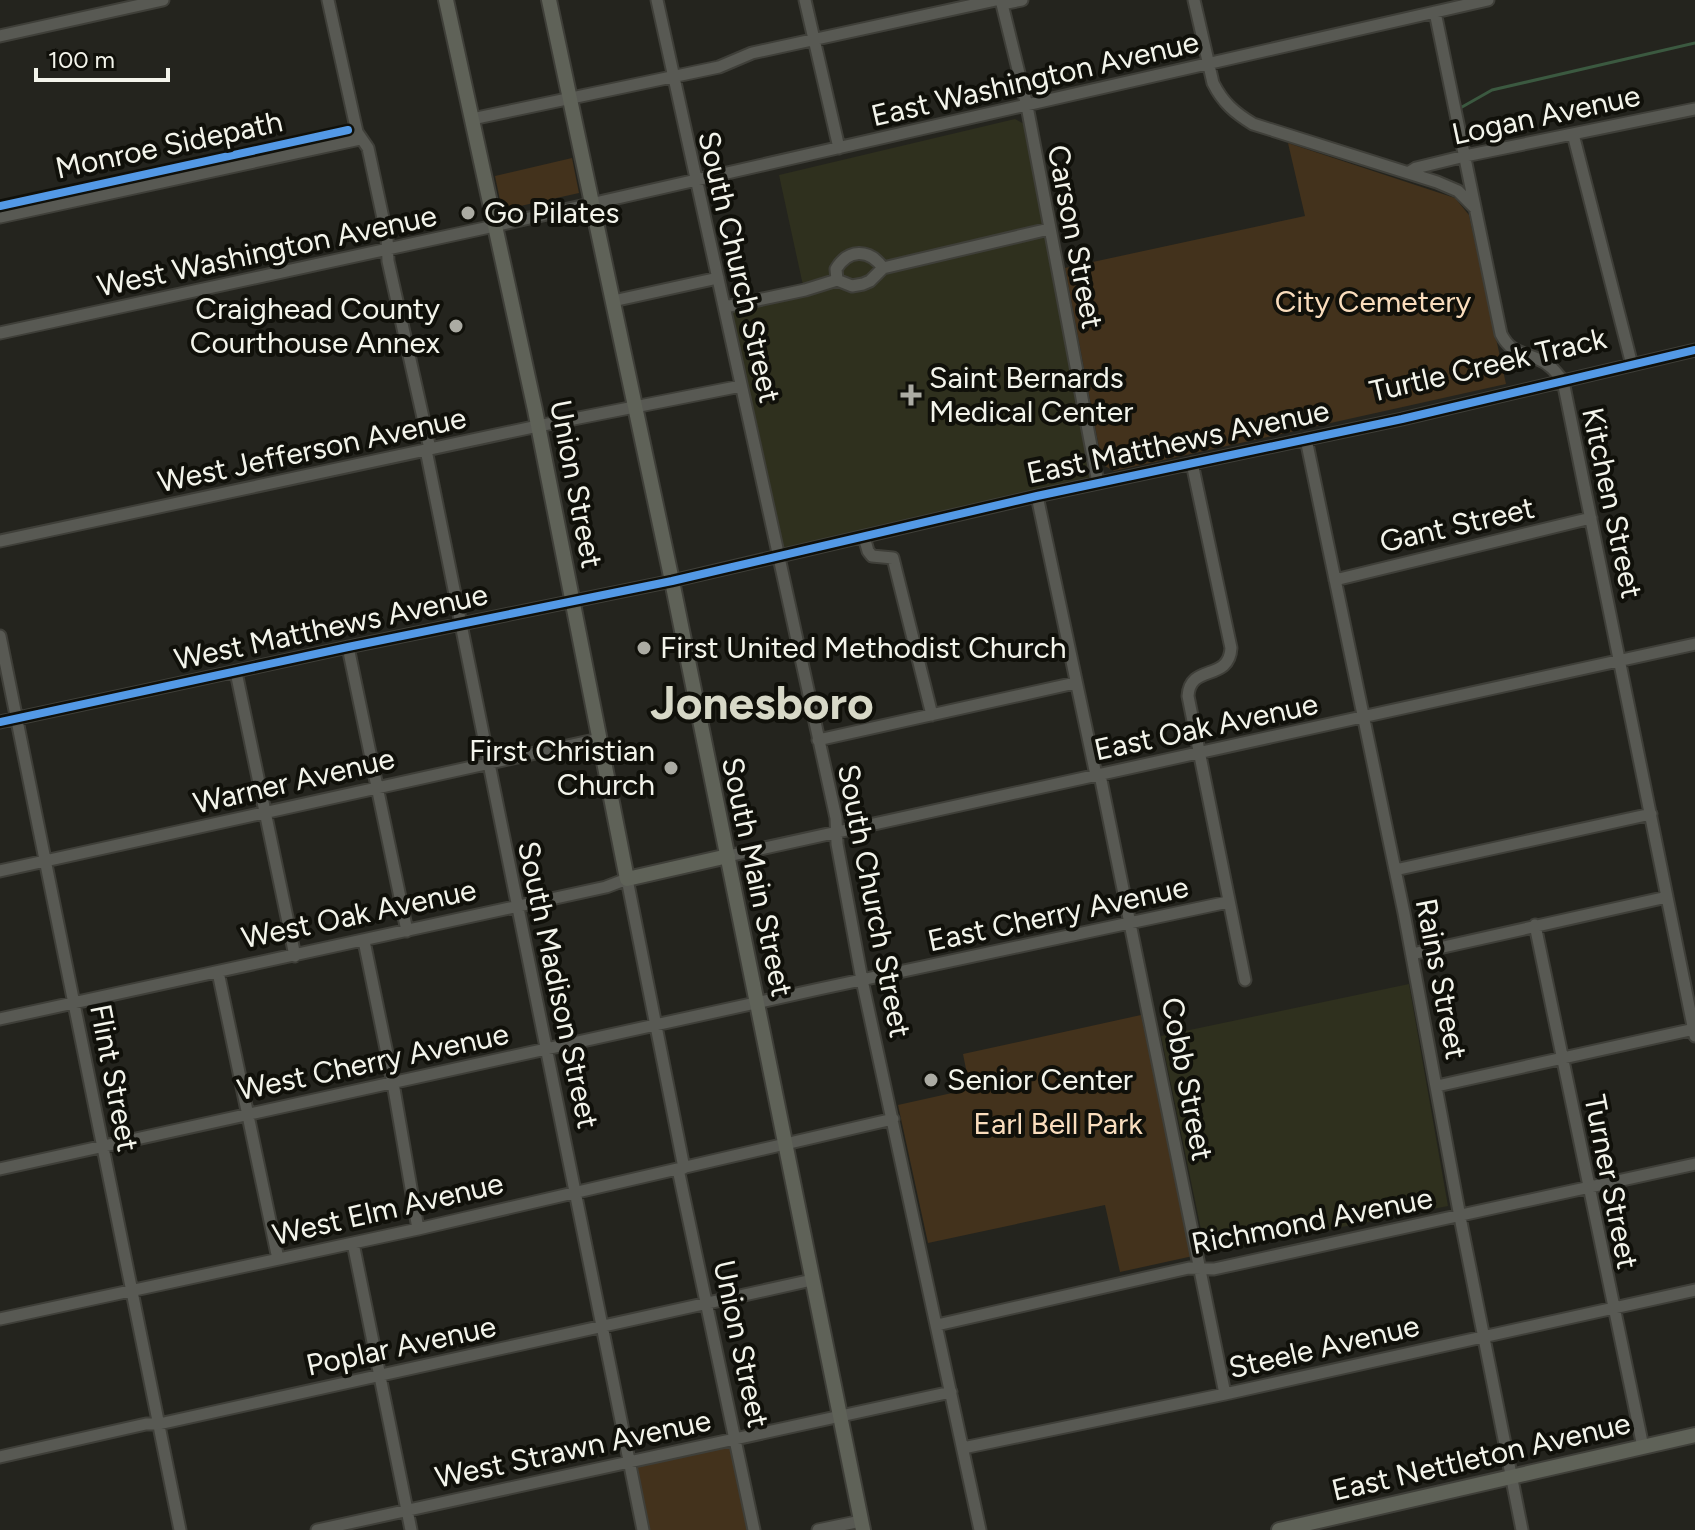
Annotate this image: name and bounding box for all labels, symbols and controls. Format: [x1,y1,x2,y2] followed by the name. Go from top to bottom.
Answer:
[868,23,1202,134] street label: East Washington Avenue
[36,32,168,82] scale bar
[48,45,115,74] text: 100 m
[1448,77,1643,153] street label: Logan Avenue
[52,102,286,187] street label: Monroe Sidepath
[690,127,789,406] street label: South Church Street
[1040,142,1111,332] street label: Carson Street
[484,194,619,231] place label: Go Pilates
[94,196,440,305] street label: West Washington Avenue
[459,204,477,222] marker: Go Pilates
[1275,283,1472,320] park label: City Cemetery
[190,290,440,361] place label: Craighead County Courthouse Annex
[447,317,465,335] marker: Craighead County Courthouse Annex
[1366,319,1610,410] street label: Turtle Creek Track
[929,359,1133,430] place label: Saint Bernards Medical Center
[900,384,922,406] marker: Saint Bernards Medical Center
[1023,391,1332,492] street label: East Matthews Avenue
[542,397,611,571] street label: Union Street
[154,399,469,500] street label: West Jefferson Avenue
[1574,404,1651,602] street label: Kitchen Street
[1376,489,1538,560] street label: Gant Street
[171,575,491,678] street label: West Matthews Avenue
[660,629,1066,666] place label: First United Methodist Church
[635,639,653,657] marker: First United Methodist Church
[650,675,874,731] district label: Jonesboro
[1091,685,1321,768] street label: East Oak Avenue
[469,732,655,803] place label: First Christian Church
[190,739,398,822] street label: Warner Avenue
[714,754,801,1000] street label: South Main Street
[662,759,680,777] marker: First Christian Church
[830,761,919,1041] street label: South Church Street
[510,838,607,1132] street label: South Madison Street
[924,868,1192,959] street label: East Cherry Avenue
[238,871,479,956] street label: West Oak Avenue
[1408,895,1475,1063] street label: Rains Street
[1154,994,1221,1164] street label: Cobb Street
[82,1001,147,1155] street label: Flint Street
[234,1015,512,1108] street label: West Cherry Avenue
[947,1061,1133,1098] place label: Senior Center
[922,1071,940,1089] marker: Senior Center
[1576,1092,1647,1272] street label: Turner Street
[973,1105,1143,1142] park label: Earl Bell Park
[269,1164,507,1253] street label: West Elm Avenue
[1188,1179,1436,1262] street label: Richmond Avenue
[706,1257,777,1431] street label: Union Street
[303,1307,499,1384] street label: Poplar Avenue
[1225,1307,1423,1386] street label: Steele Avenue
[432,1401,714,1496] street label: West Strawn Avenue
[1328,1404,1634,1509] street label: East Nettleton Avenue

